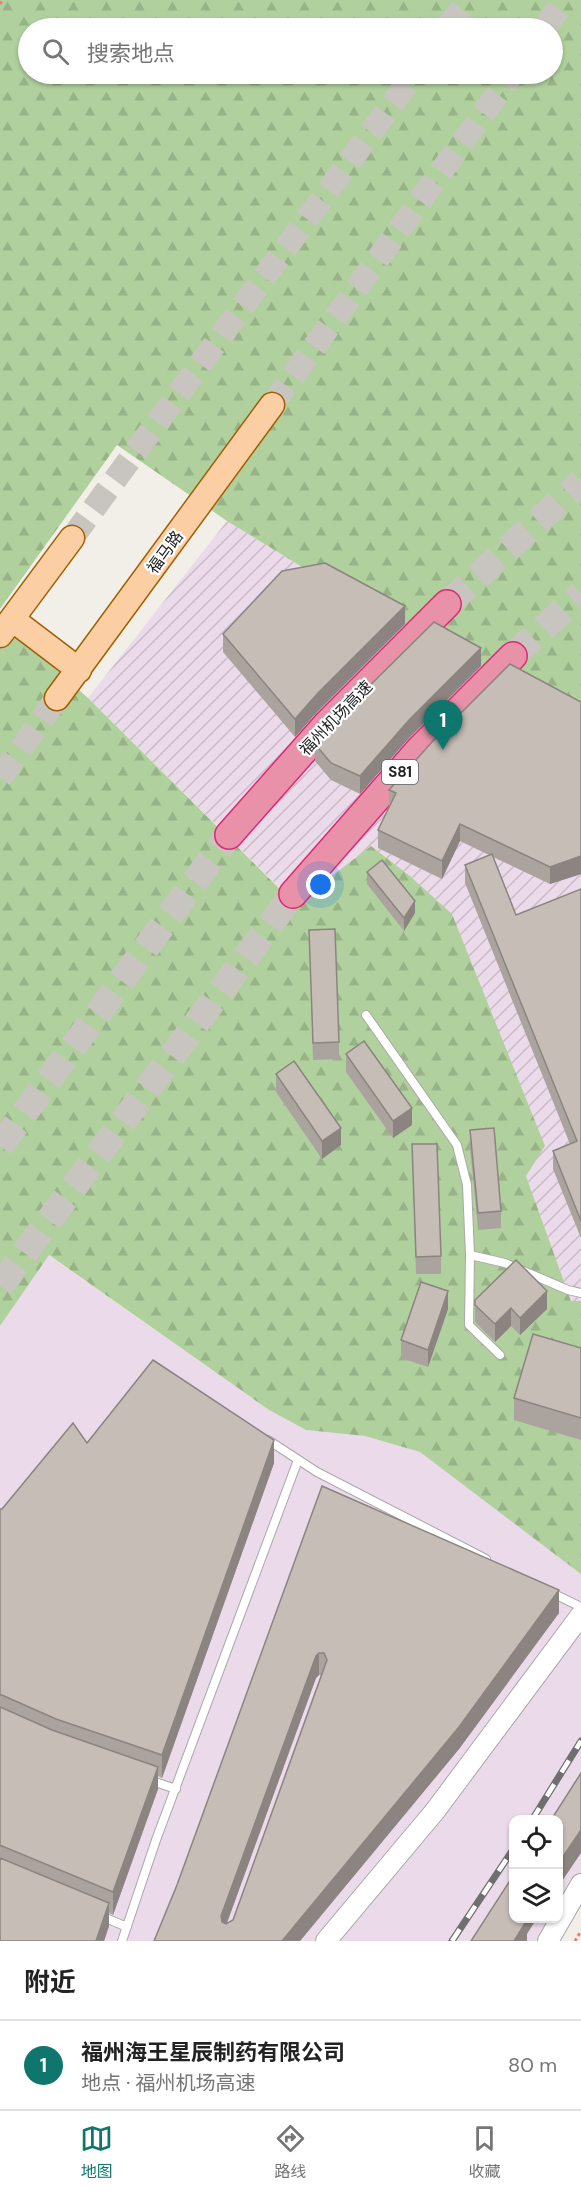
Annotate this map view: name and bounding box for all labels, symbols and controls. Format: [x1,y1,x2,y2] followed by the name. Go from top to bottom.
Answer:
[18,18,563,84] search box
[39,35,72,68] icon: search
[87,39,175,68] text: 搜索地点
[142,526,188,578] street label: 福马路
[295,676,377,760] street label: 福州机场高速
[424,700,462,750] pin: 1
[382,760,418,784] road number: S81
[306,870,335,899] your location
[509,1815,563,1923] map controls
[509,1815,563,1869] button: locate
[509,1869,563,1923] button: layers
[24,1965,76,1999] text: 附近
[81,2038,345,2067] text: 福州海王星辰制药有限公司
[40,2052,47,2078] text: 1
[508,2052,557,2078] text: 80 m
[81,2070,256,2096] text: 地点 · 福州机场高速
[80,2122,113,2182] tab: 地图
[274,2122,307,2182] tab: 路线
[468,2122,501,2182] tab: 收藏

